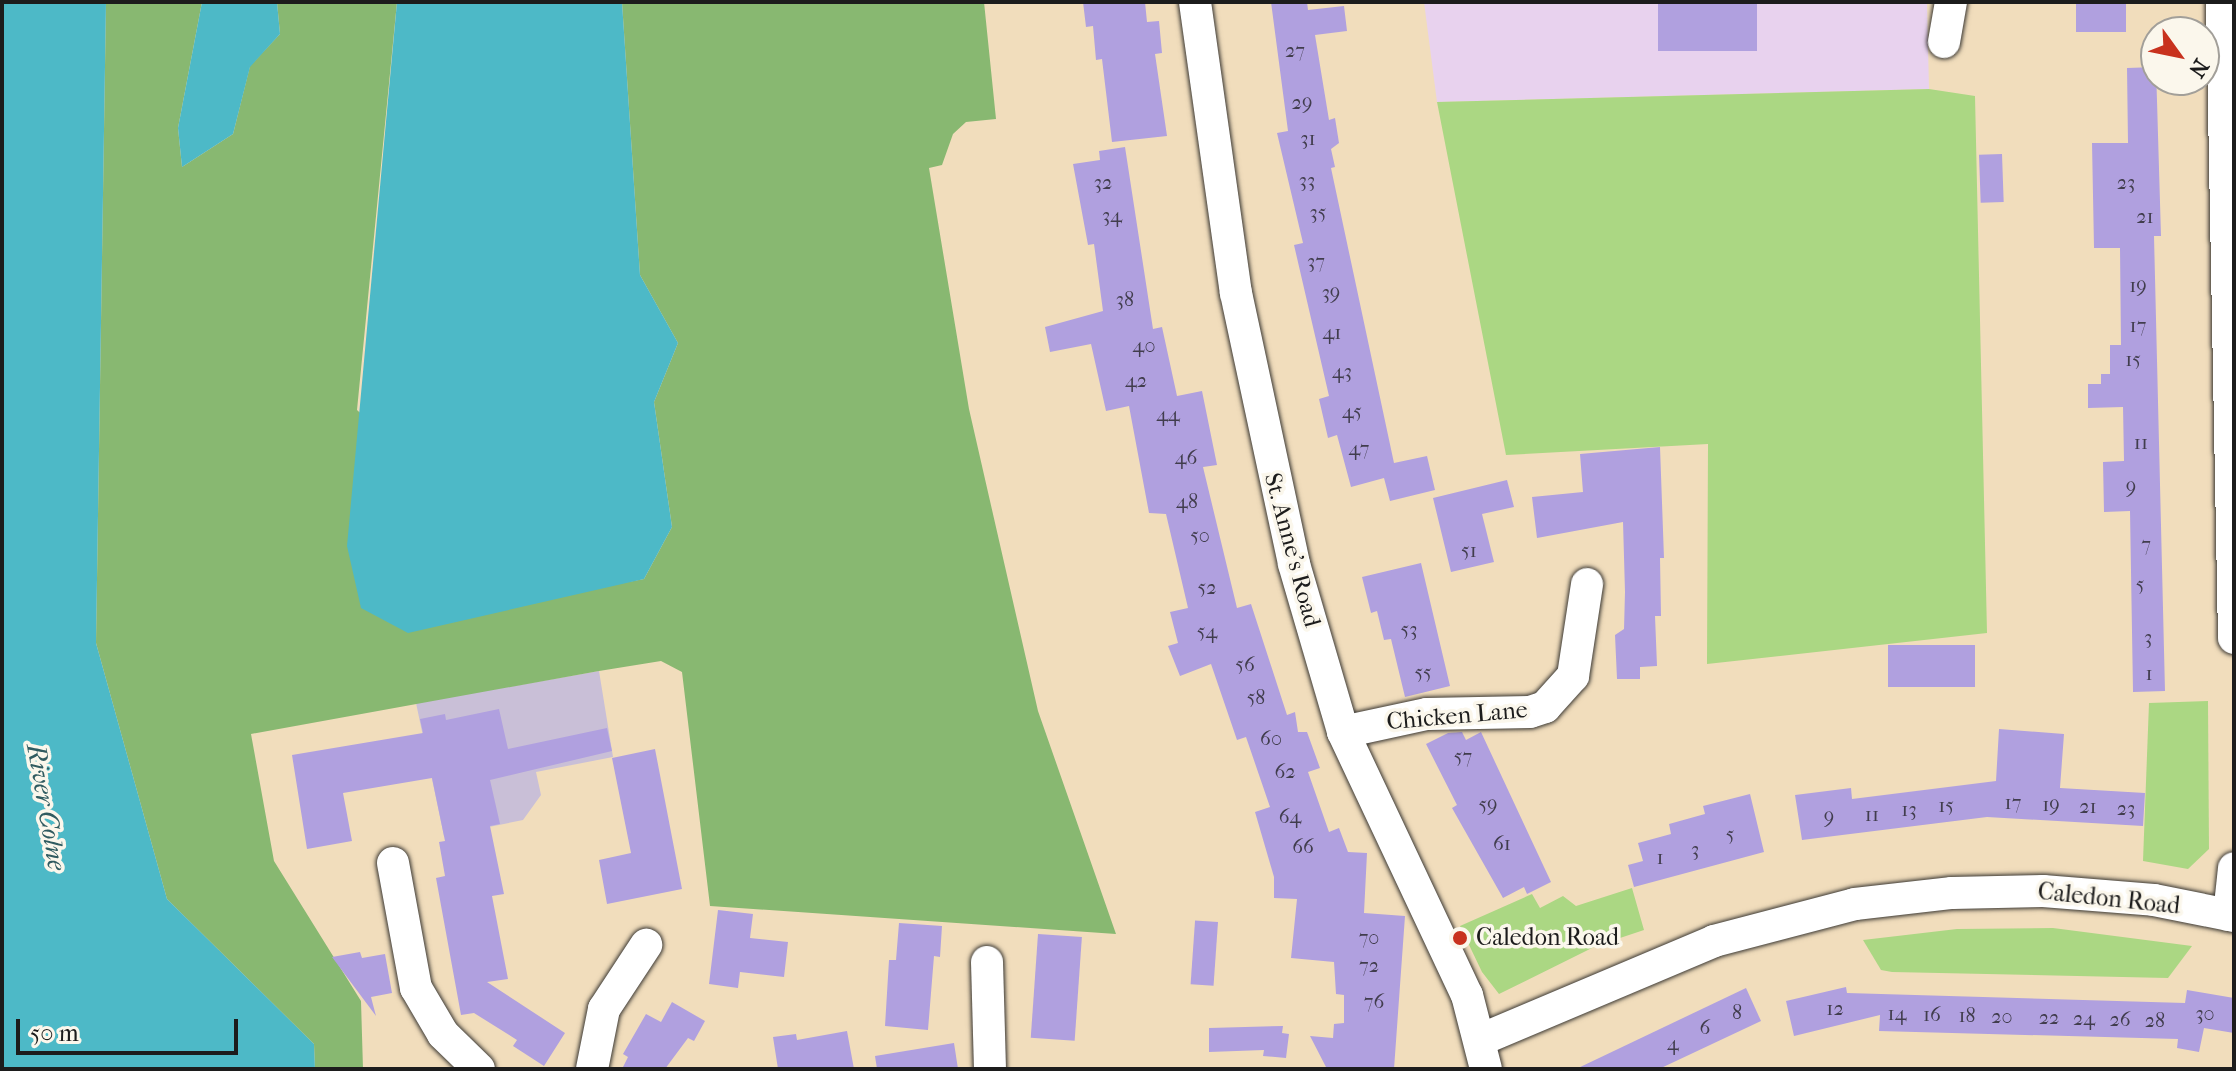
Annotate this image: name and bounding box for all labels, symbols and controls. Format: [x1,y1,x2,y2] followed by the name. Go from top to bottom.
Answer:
[2140,16,2220,96] north arrow
[1285,38,1305,62] house number: 27
[2183,54,2214,82] text: N
[1292,90,1312,114] house number: 29
[1300,126,1316,150] house number: 31
[1299,168,1315,192] house number: 33
[1094,170,1112,194] house number: 32
[2117,170,2135,194] house number: 23
[1310,200,1326,224] house number: 35
[1102,203,1122,227] house number: 34
[2136,204,2154,228] house number: 21
[1307,249,1325,273] house number: 37
[2129,273,2147,297] house number: 19
[1322,280,1340,304] house number: 39
[1116,287,1134,311] house number: 38
[2130,313,2146,337] house number: 17
[1323,320,1341,344] house number: 41
[1133,333,1155,357] house number: 40
[2125,347,2141,371] house number: 15
[1332,359,1352,383] house number: 43
[1125,368,1147,392] house number: 42
[1342,399,1362,423] house number: 45
[1156,402,1180,426] house number: 44
[2134,430,2148,454] house number: 11
[1349,436,1369,460] house number: 47
[1175,445,1197,469] house number: 46
[1258,470,1326,630] street label: St. Anne's Road
[2126,474,2136,498] house number: 9
[1176,489,1198,513] house number: 48
[1190,523,1210,547] house number: 50
[2141,532,2151,556] house number: 7
[1461,538,1477,562] house number: 51
[2136,572,2144,596] house number: 5
[1198,575,1216,599] house number: 52
[1401,617,1417,641] house number: 53
[1197,619,1217,643] house number: 54
[2144,625,2152,649] house number: 3
[1235,652,1255,676] house number: 56
[1414,660,1432,684] house number: 55
[2145,661,2153,685] house number: 1
[1247,685,1265,709] house number: 58
[1385,695,1529,737] street label: Chicken Lane
[1260,726,1282,750] house number: 60
[20,741,72,873] water label: River Colne
[1454,744,1472,768] house number: 57
[1274,759,1296,783] house number: 62
[2005,790,2021,814] house number: 17
[1478,792,1498,816] house number: 59
[2042,792,2060,816] house number: 19
[1938,793,1954,817] house number: 15
[2079,794,2097,818] house number: 21
[2117,796,2135,820] house number: 23
[1901,797,1917,821] house number: 13
[1865,802,1879,826] house number: 11
[1279,804,1301,828] house number: 64
[1824,804,1834,828] house number: 9
[1726,822,1734,846] house number: 5
[1493,831,1511,855] house number: 61
[1292,834,1314,858] house number: 66
[1691,837,1699,861] house number: 3
[1656,845,1664,869] house number: 1
[2036,877,2182,921] street label: Caledon Road
[1476,924,1619,952] place label: Caledon Road
[1359,925,1379,949] house number: 70
[1451,929,1469,947] marker: Caledon Road
[1359,953,1379,977] house number: 72
[1364,989,1384,1013] house number: 76
[1826,996,1844,1020] house number: 12
[1732,1000,1742,1024] house number: 8
[1888,1001,1906,1025] house number: 14
[2195,1001,2215,1025] house number: 30
[1923,1002,1941,1026] house number: 16
[20,1003,242,1053] scale bar
[1958,1003,1976,1027] house number: 18
[1991,1004,2013,1028] house number: 20
[2039,1005,2059,1029] house number: 22
[2073,1006,2095,1030] house number: 24
[2109,1007,2131,1031] house number: 26
[2145,1008,2165,1032] house number: 28
[1700,1015,1710,1039] house number: 6
[30,1019,79,1047] text: 50 m
[1667,1031,1679,1055] house number: 4

